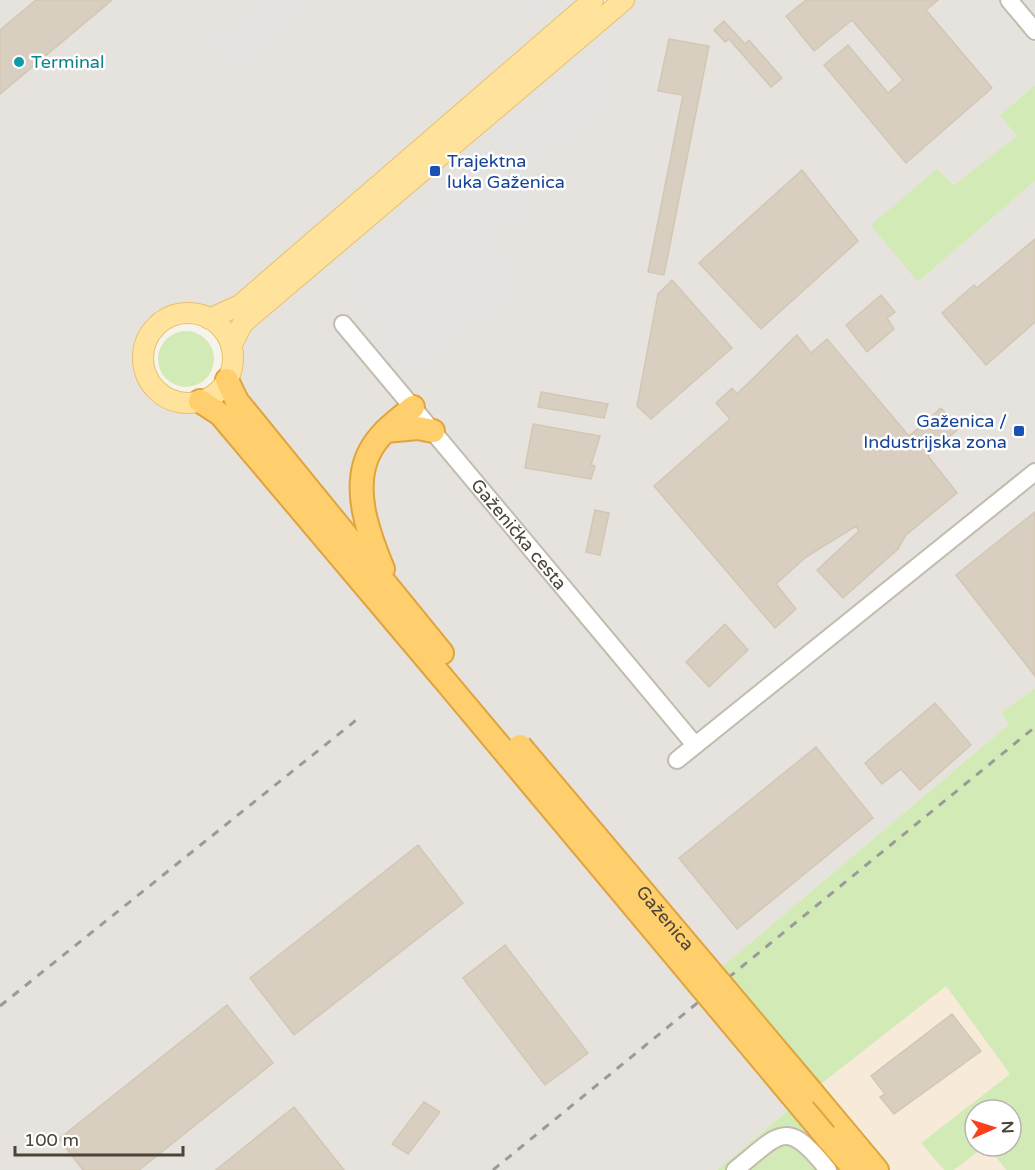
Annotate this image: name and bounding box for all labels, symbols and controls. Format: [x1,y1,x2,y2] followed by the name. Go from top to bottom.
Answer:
[31,51,104,73] place label: Terminal
[12,55,26,69] marker: Terminal
[447,150,565,193] place label: Trajektna luka Gaženica
[428,164,442,178] marker: Trajektna luka Gaženica
[863,410,1007,453] place label: Gaženica / Industrijska zona
[1012,424,1026,438] marker: Gaženica / Industrijska zona
[466,474,571,594] street label: Gaženička cesta
[631,881,699,955] street label: Gaženica
[963,1098,1023,1158] north arrow
[15,1119,183,1157] scale bar
[997,1120,1017,1134] text: N
[24,1129,79,1151] text: 100 m

